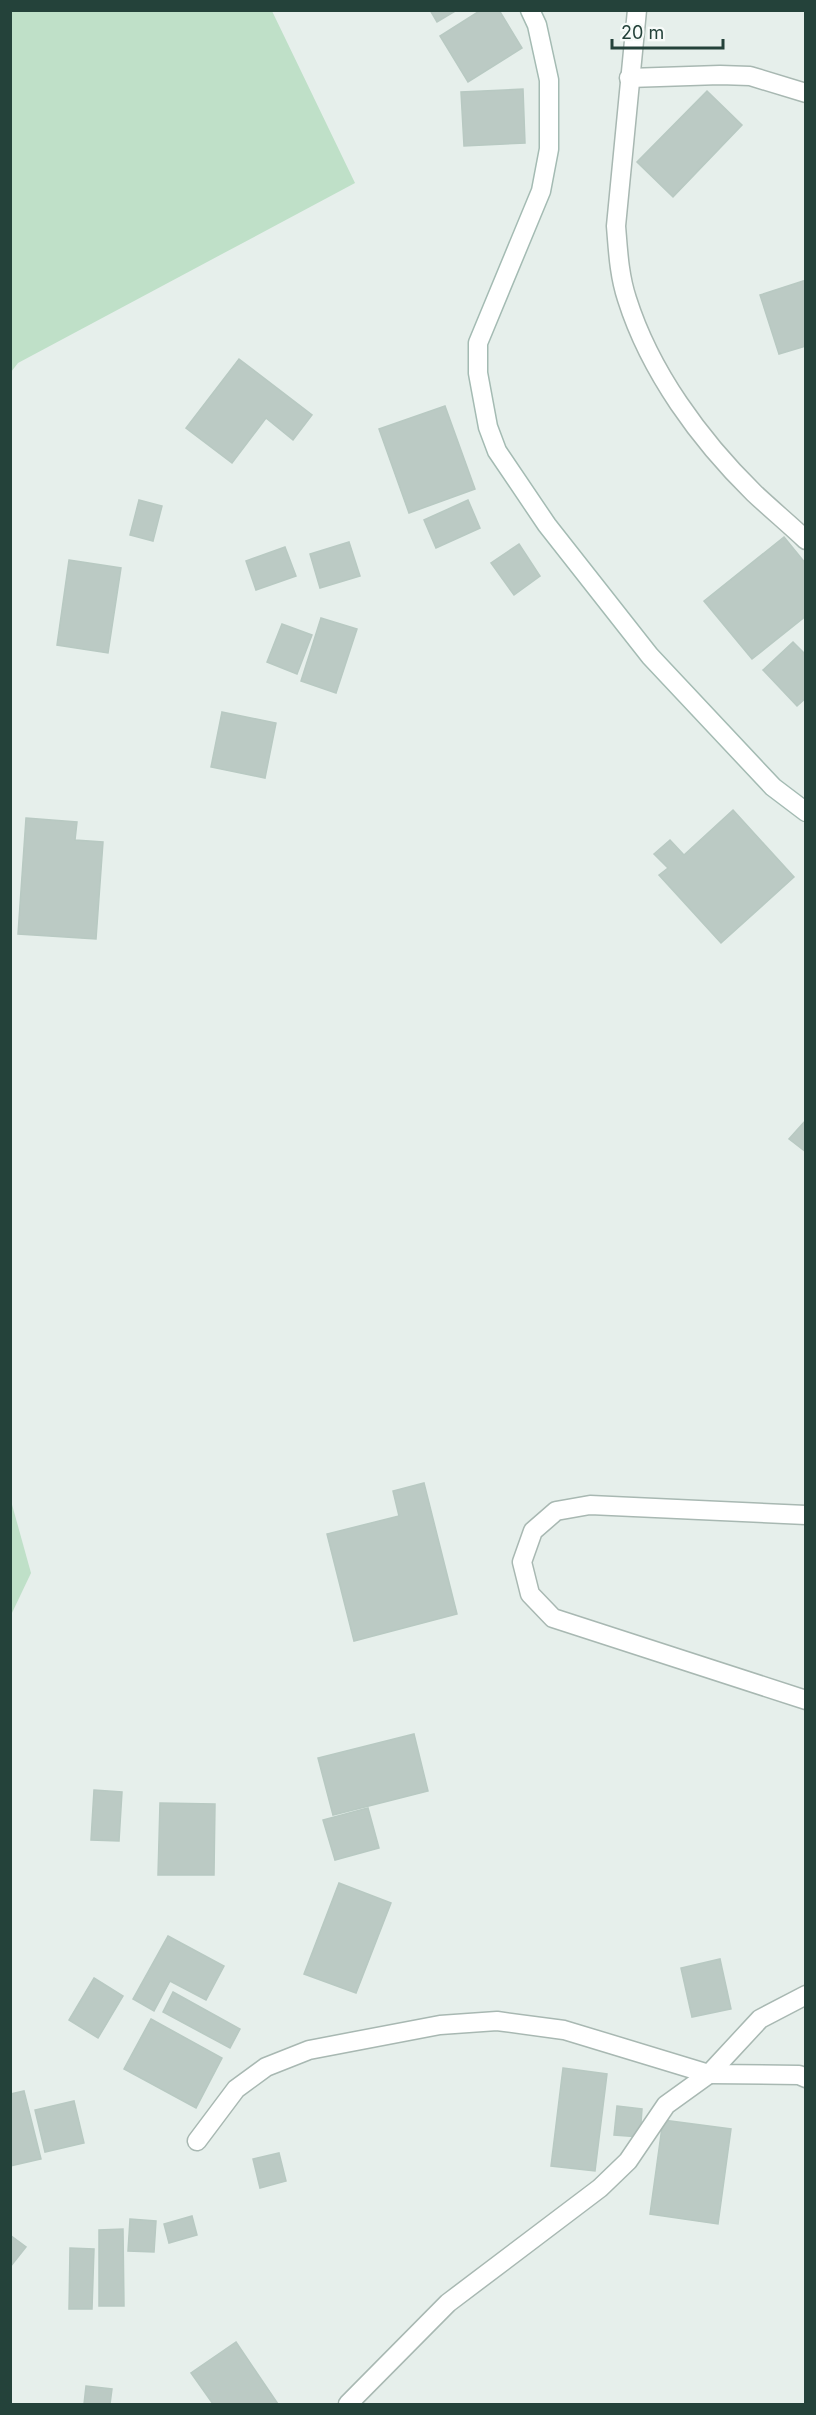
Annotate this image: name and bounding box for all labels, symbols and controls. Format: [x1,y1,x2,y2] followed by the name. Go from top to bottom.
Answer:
[612,12,723,50] scale bar
[621,22,664,43] text: 20 m

